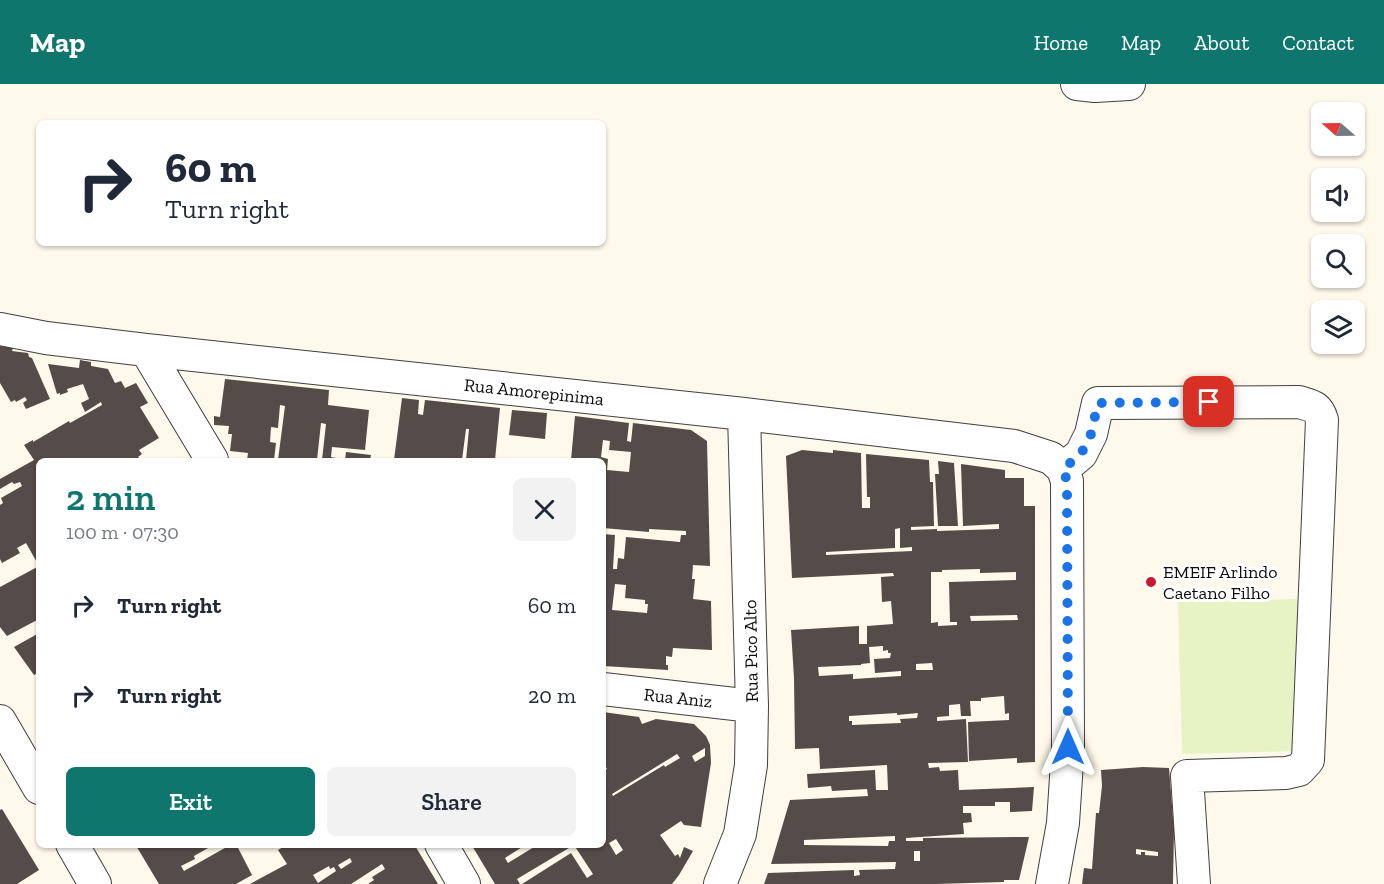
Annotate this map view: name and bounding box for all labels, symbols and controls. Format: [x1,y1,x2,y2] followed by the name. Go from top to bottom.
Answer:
[30,26,85,59] text: Map
[1034,30,1088,55] text: Home
[1121,30,1161,55] text: Map
[1194,30,1249,55] text: About
[1282,30,1354,55] text: Contact
[1311,102,1365,156] north arrow
[1311,102,1365,354] map controls
[165,142,256,193] text: 60 m
[66,144,144,222] icon: right
[1311,168,1365,222] button: sound
[165,193,289,225] text: Turn right
[1311,234,1365,288] button: search
[1311,300,1365,354] button: layers
[463,374,605,410] street label: Rua Amorepinima
[1183,376,1234,427] pin
[1192,385,1225,418] icon: arrive
[66,476,155,519] text: 2 min
[513,478,576,541] button: close
[66,520,179,544] text: 100 m · 07:30
[1163,561,1277,604] place label: EMEIF Arlindo Caetano Filho
[1144,575,1158,589] marker: EMEIF Arlindo Caetano Filho
[66,589,99,622] icon: right
[117,592,221,619] text: Turn right
[528,592,576,619] text: 60 m
[739,599,763,703] street label: Rua Pico Alto
[66,679,99,712] icon: right
[117,682,221,709] text: Turn right
[528,682,576,709] text: 20 m
[643,683,713,713] street label: Rua Aniz
[1036,715,1100,779] position arrow
[66,767,315,836] button: Exit
[327,767,576,836] button: Share

